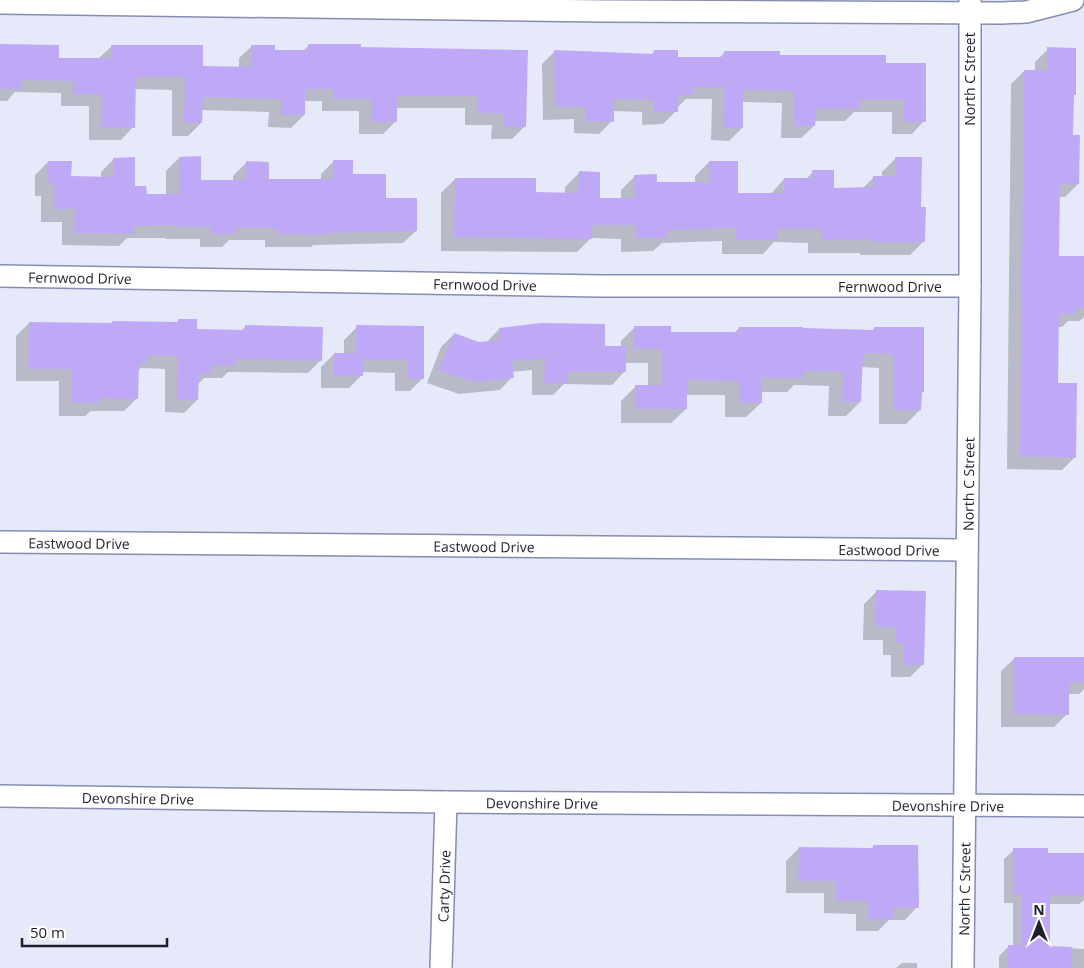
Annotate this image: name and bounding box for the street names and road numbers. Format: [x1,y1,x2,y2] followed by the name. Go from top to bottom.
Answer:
[960,32,979,126] street label: North C Street
[28,267,132,288] street label: Fernwood Drive
[433,274,537,294] street label: Fernwood Drive
[838,277,942,296] street label: Fernwood Drive
[958,437,978,531] street label: North C Street
[28,533,130,553] street label: Eastwood Drive
[433,536,535,556] street label: Eastwood Drive
[838,539,940,559] street label: Eastwood Drive
[82,788,194,808] street label: Devonshire Drive
[486,793,598,812] street label: Devonshire Drive
[892,795,1004,815] street label: Devonshire Drive
[954,842,974,936] street label: North C Street
[433,849,454,922] street label: Carty Drive

